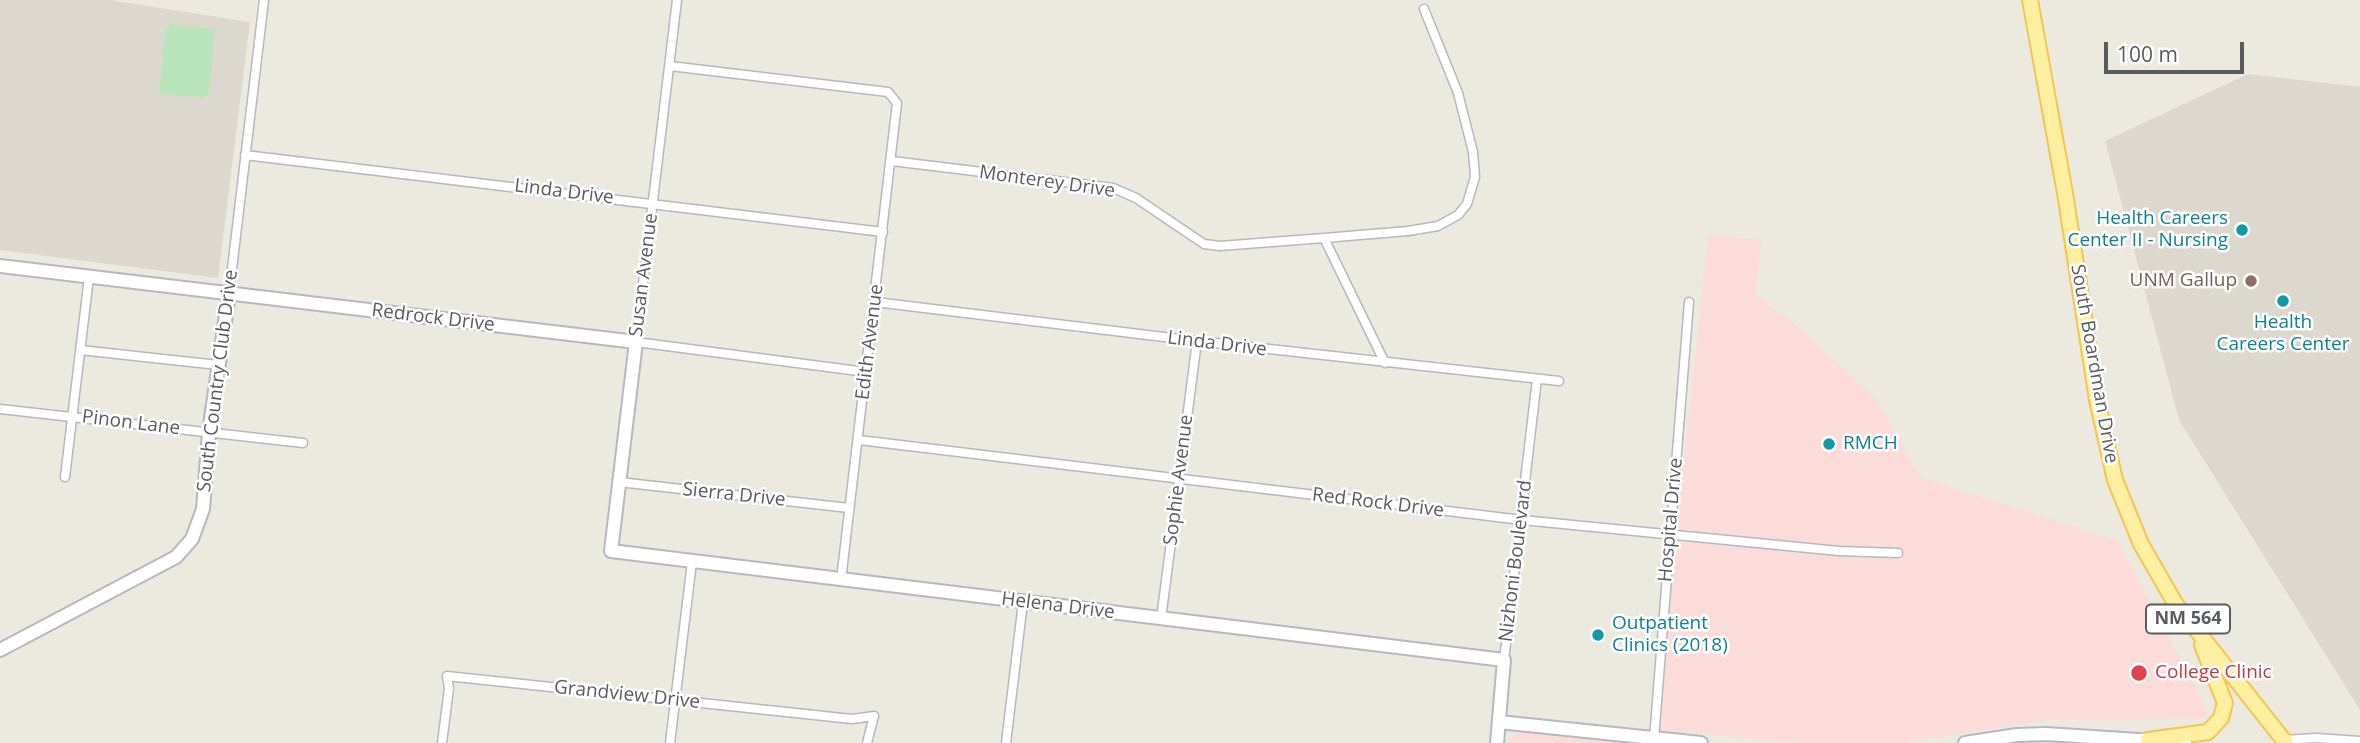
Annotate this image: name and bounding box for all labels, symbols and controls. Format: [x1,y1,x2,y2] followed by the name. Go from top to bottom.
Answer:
[2108,28,2248,72] scale bar
[2117,40,2178,68] text: 100 m
[978,161,1116,203] street label: Monterey Drive
[513,175,615,209] street label: Linda Drive
[2067,208,2228,252] place label: Health Careers Center II - Nursing
[625,212,663,338] street label: Susan Avenue
[2234,222,2250,238] marker: Health Careers Center II - Nursing
[2065,263,2123,465] street label: South Boardman Drive
[193,268,243,494] street label: South Country Club Drive
[2130,270,2237,292] place label: UNM Gallup
[2243,273,2259,289] marker: UNM Gallup
[852,283,888,401] street label: Edith Avenue
[2275,293,2291,309] marker: Health Careers Center
[370,299,496,337] street label: Redrock Drive
[2217,312,2349,356] place label: Health Careers Center
[1166,327,1268,361] street label: Linda Drive
[81,406,181,440] street label: Pinon Lane
[1160,413,1198,547] street label: Sophie Avenue
[1843,433,1898,455] place label: RMCH
[1821,436,1837,452] marker: RMCH
[1654,457,1688,583] street label: Hospital Drive
[681,478,787,512] street label: Sierra Drive
[1495,479,1537,643] street label: Nizhoni Boulevard
[1311,484,1445,522] street label: Red Rock Drive
[1000,588,1116,624] street label: Helena Drive
[2146,604,2230,634] road number: NM 564
[1612,613,1728,657] place label: Outpatient Clinics (2018)
[1590,627,1606,643] marker: Outpatient Clinics (2018)
[2155,662,2272,684] place label: College Clinic
[2129,663,2149,683] marker: College Clinic
[553,676,701,714] street label: Grandview Drive

